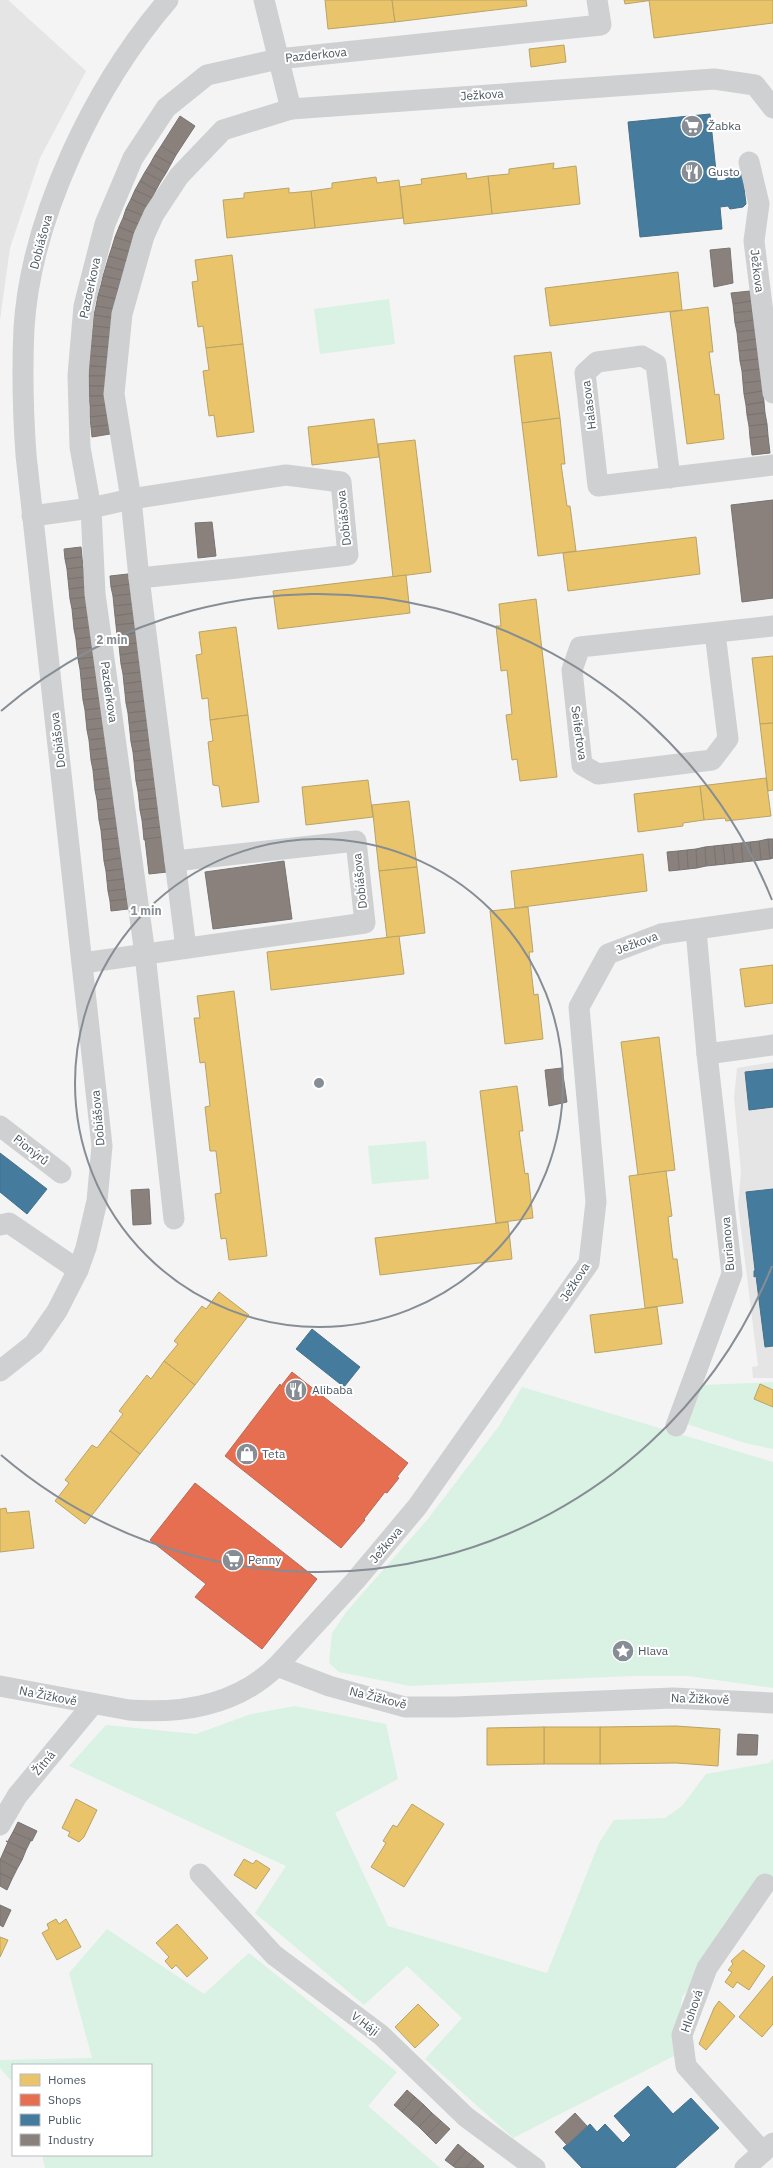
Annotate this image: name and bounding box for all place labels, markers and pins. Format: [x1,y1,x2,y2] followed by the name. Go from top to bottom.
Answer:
[679,113,705,139] supermarket icon: Žabka
[708,118,742,133] place label: Žabka
[679,159,705,185] restaurant icon: Gusto
[708,164,740,179] place label: Gusto
[312,1076,326,1090] centre of rings
[283,1377,309,1403] restaurant icon: Alibaba
[312,1382,353,1397] place label: Alibaba
[234,1441,260,1467] shop icon: Teta
[262,1446,286,1461] place label: Teta
[220,1547,246,1573] supermarket icon: Penny
[248,1552,281,1567] place label: Penny
[610,1638,636,1664] place icon: Hlava
[638,1643,669,1658] place label: Hlava

